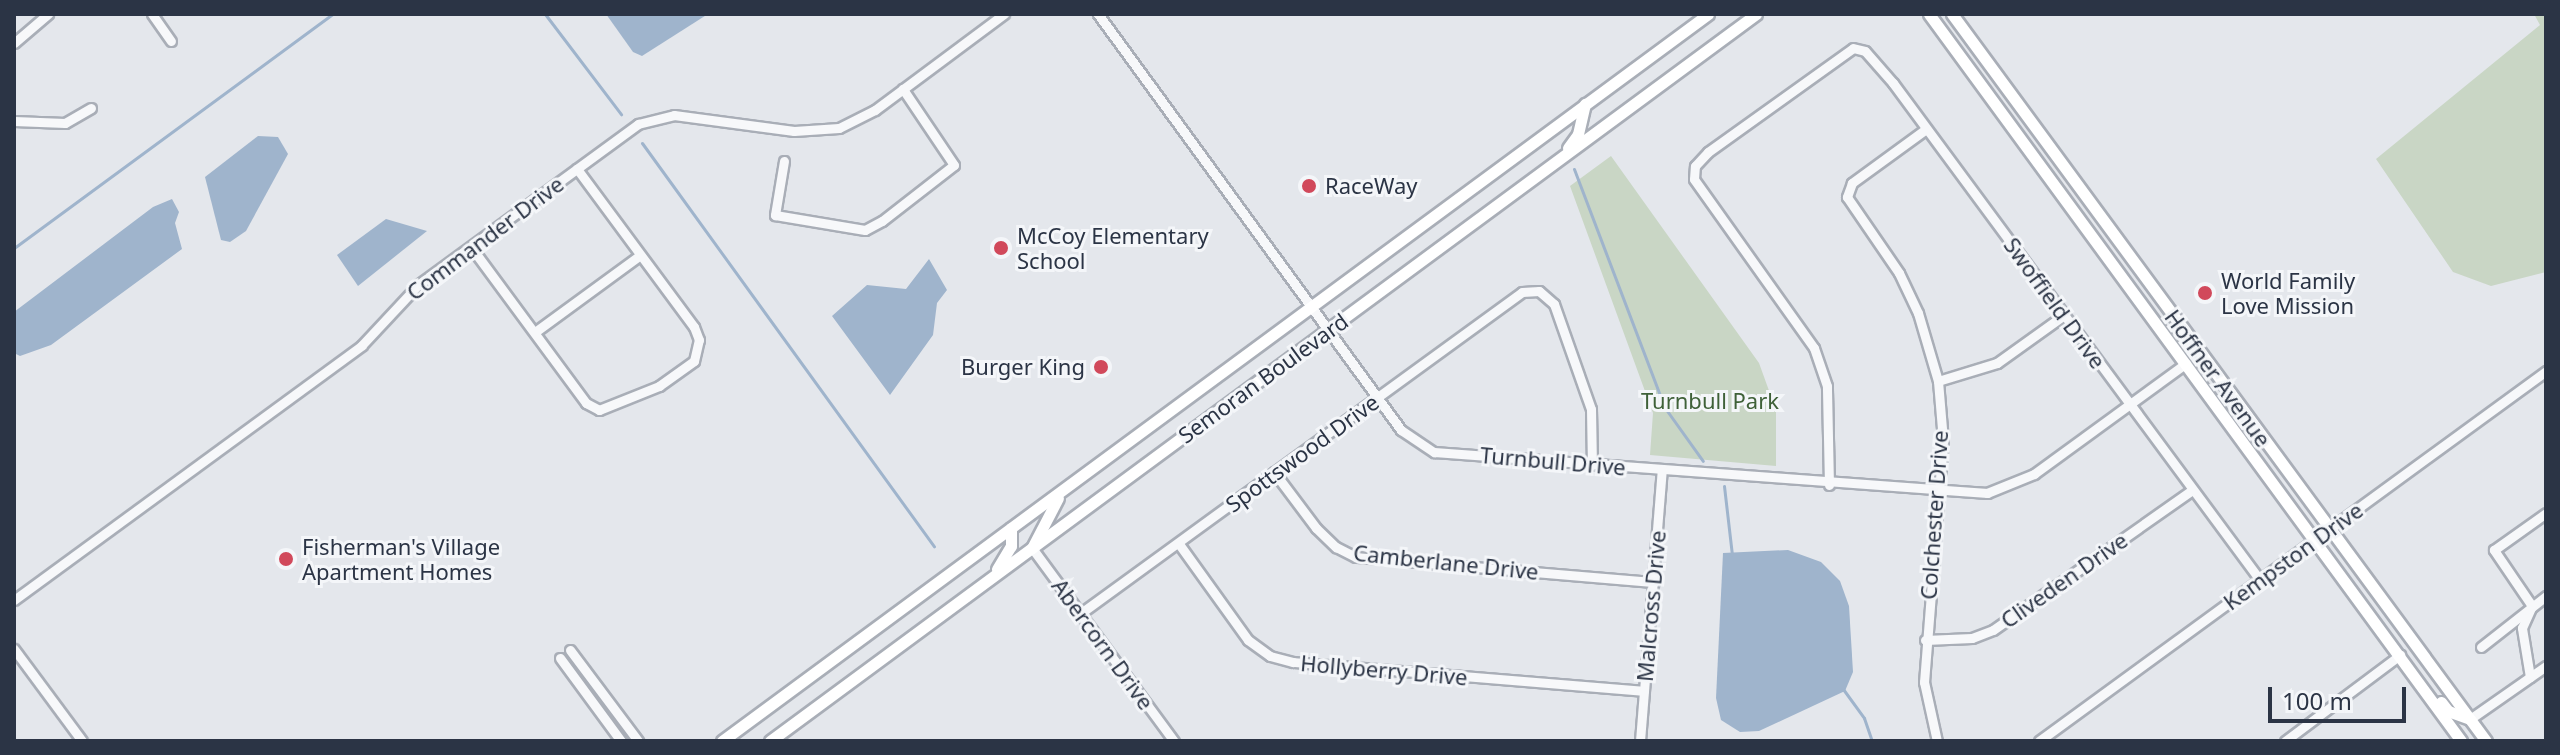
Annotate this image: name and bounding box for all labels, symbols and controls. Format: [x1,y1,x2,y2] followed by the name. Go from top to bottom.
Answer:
[401,170,569,306] street label: Commander Drive
[1325,173,1418,199] place label: RaceWay
[1300,177,1318,195] marker: RaceWay
[1017,222,1209,274] place label: McCoy Elementary School
[1999,232,2111,374] street label: Swoffield Drive
[992,239,1010,257] marker: McCoy Elementary School
[2221,267,2355,318] place label: World Family Love Mission
[2196,284,2214,302] marker: World Family Love Mission
[2159,304,2277,452] street label: Hoffner Avenue
[1173,308,1353,448] street label: Semoran Boulevard
[961,354,1085,380] place label: Burger King
[1092,358,1110,376] marker: Burger King
[1641,388,1779,414] park label: Turnbull Park
[1220,389,1384,517] street label: Spottswood Drive
[1915,430,1953,600] street label: Colchester Drive
[1479,441,1627,481] street label: Turnbull Drive
[2218,497,2368,615] street label: Kempston Drive
[1996,527,2132,633] street label: Cliveden Drive
[1631,529,1671,683] street label: Malcross Drive
[302,533,500,584] place label: Fisherman's Village Apartment Homes
[1352,539,1540,585] street label: Camberlane Drive
[277,550,295,568] marker: Fisherman's Village Apartment Homes
[1047,573,1159,715] street label: Abercorn Drive
[1299,650,1469,690] street label: Hollyberry Drive
[2272,671,2410,721] scale bar
[2282,684,2352,717] text: 100 m

